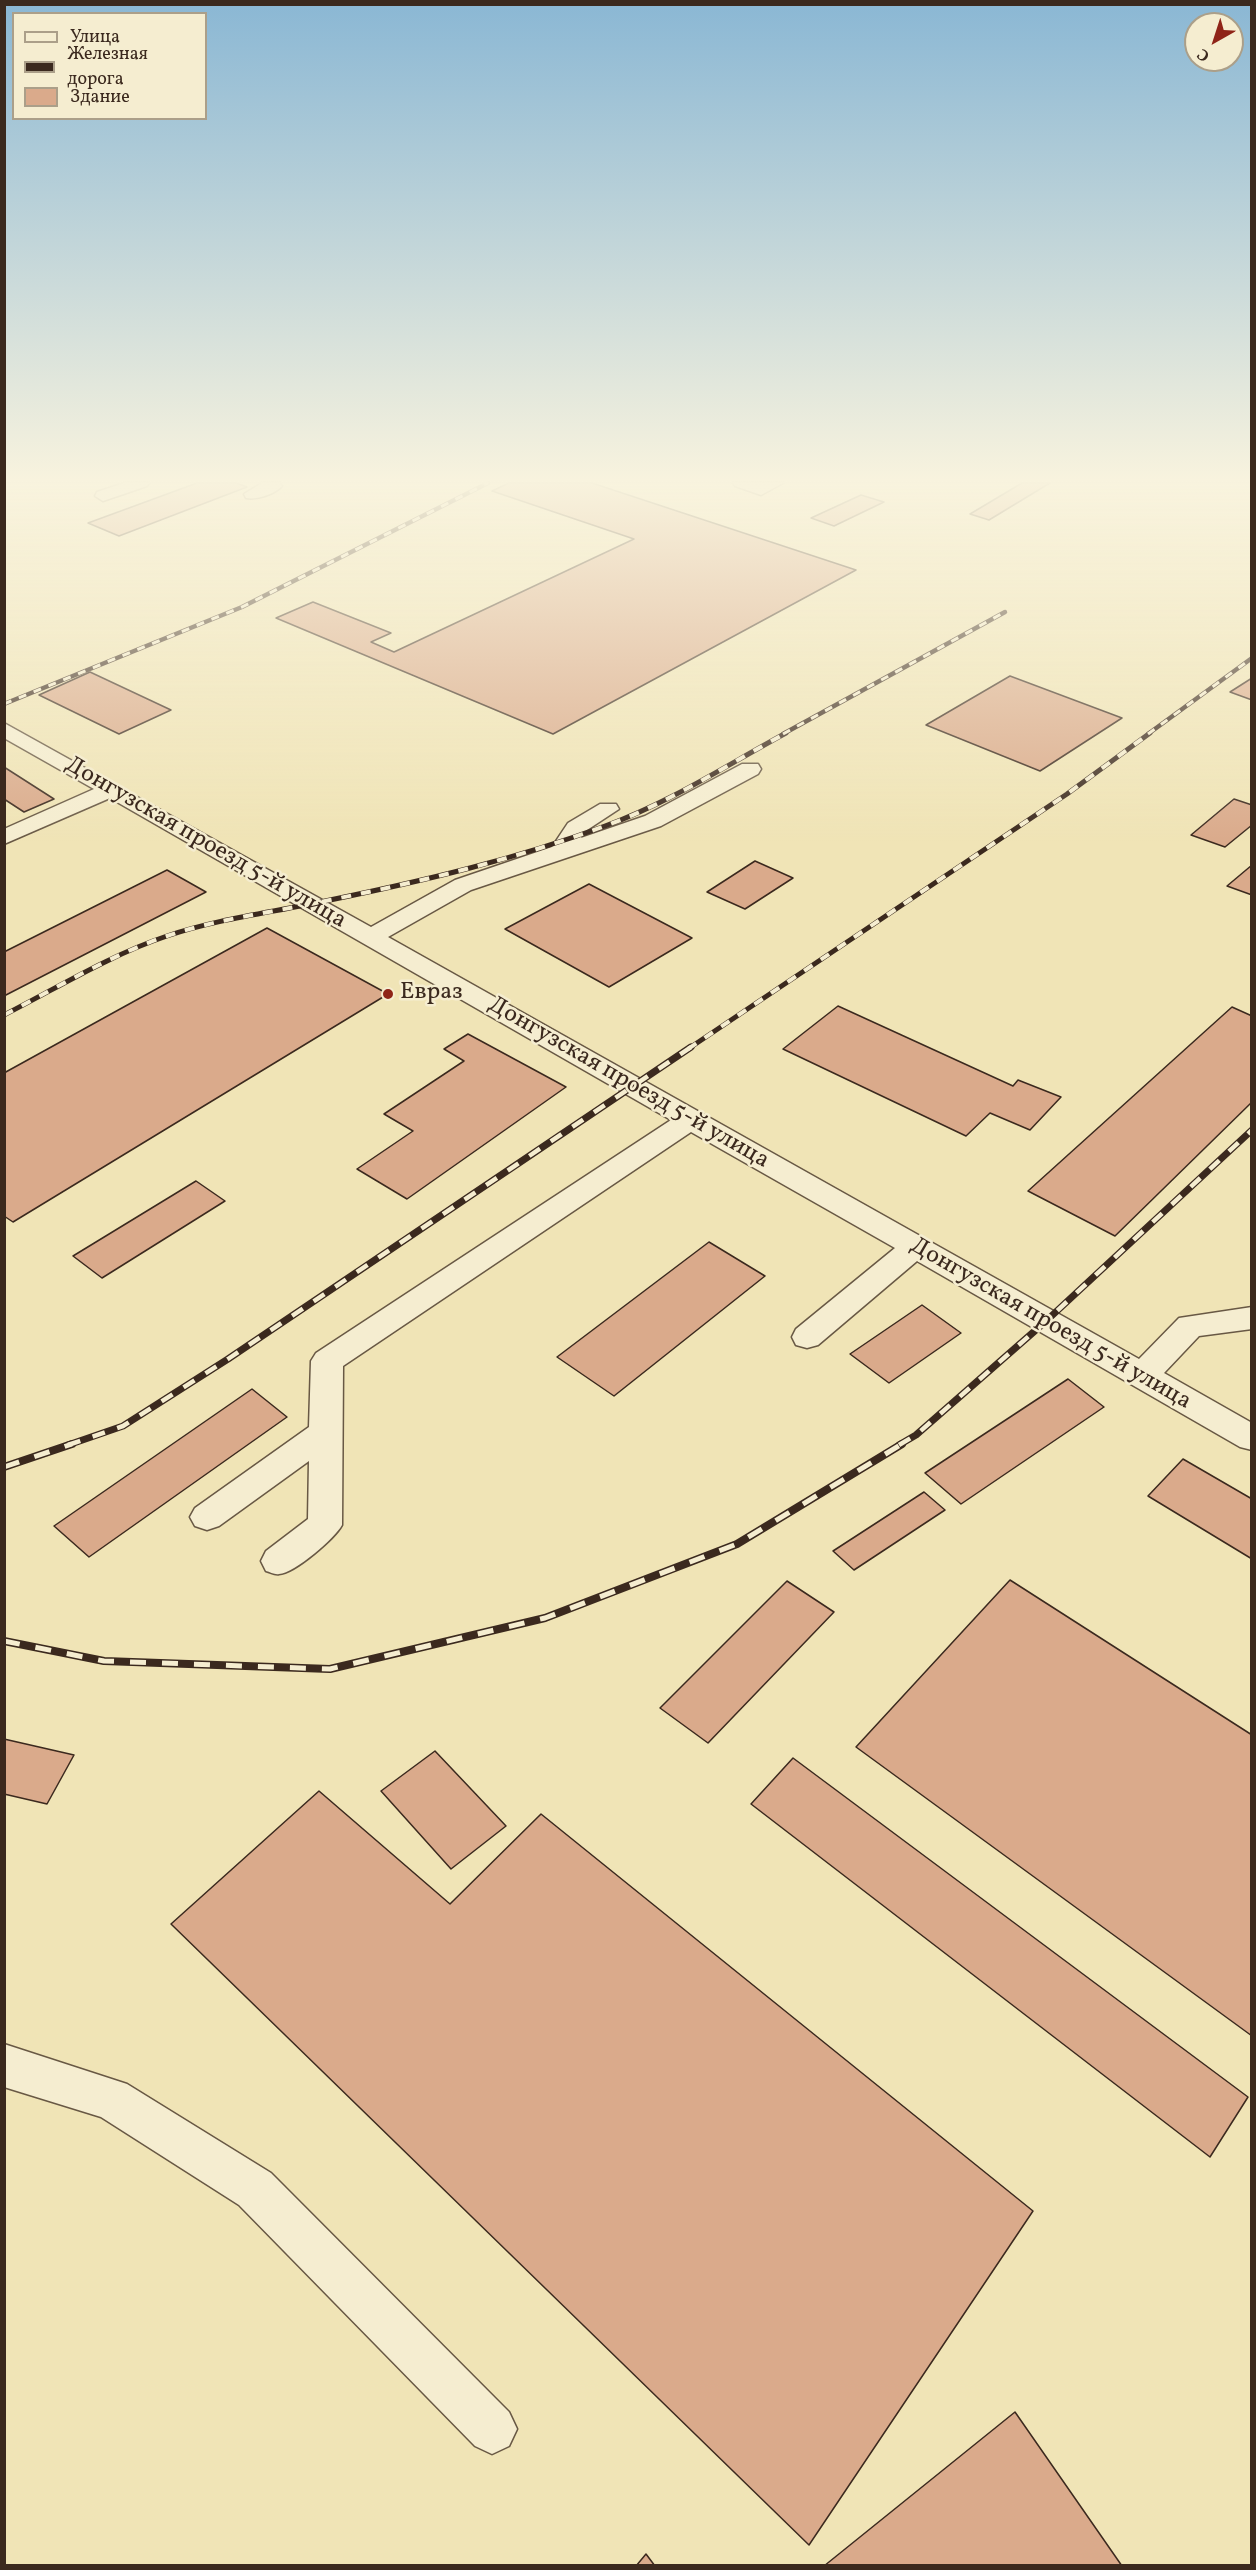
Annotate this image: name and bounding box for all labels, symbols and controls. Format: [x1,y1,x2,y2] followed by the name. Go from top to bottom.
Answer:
[12,12,207,120] legend
[1184,12,1244,72] north arrow
[70,25,120,50] text: Улица
[67,42,148,92] text: Железная дорога
[1193,43,1215,66] text: С
[70,85,130,110] text: Здание
[59,752,351,936] street label: Донгузская проезд 5-й улица
[400,980,463,1008] place label: Евраз
[381,987,395,1001] marker: Евраз
[482,992,774,1176] street label: Донгузская проезд 5-й улица
[904,1233,1196,1417] street label: Донгузская проезд 5-й улица

